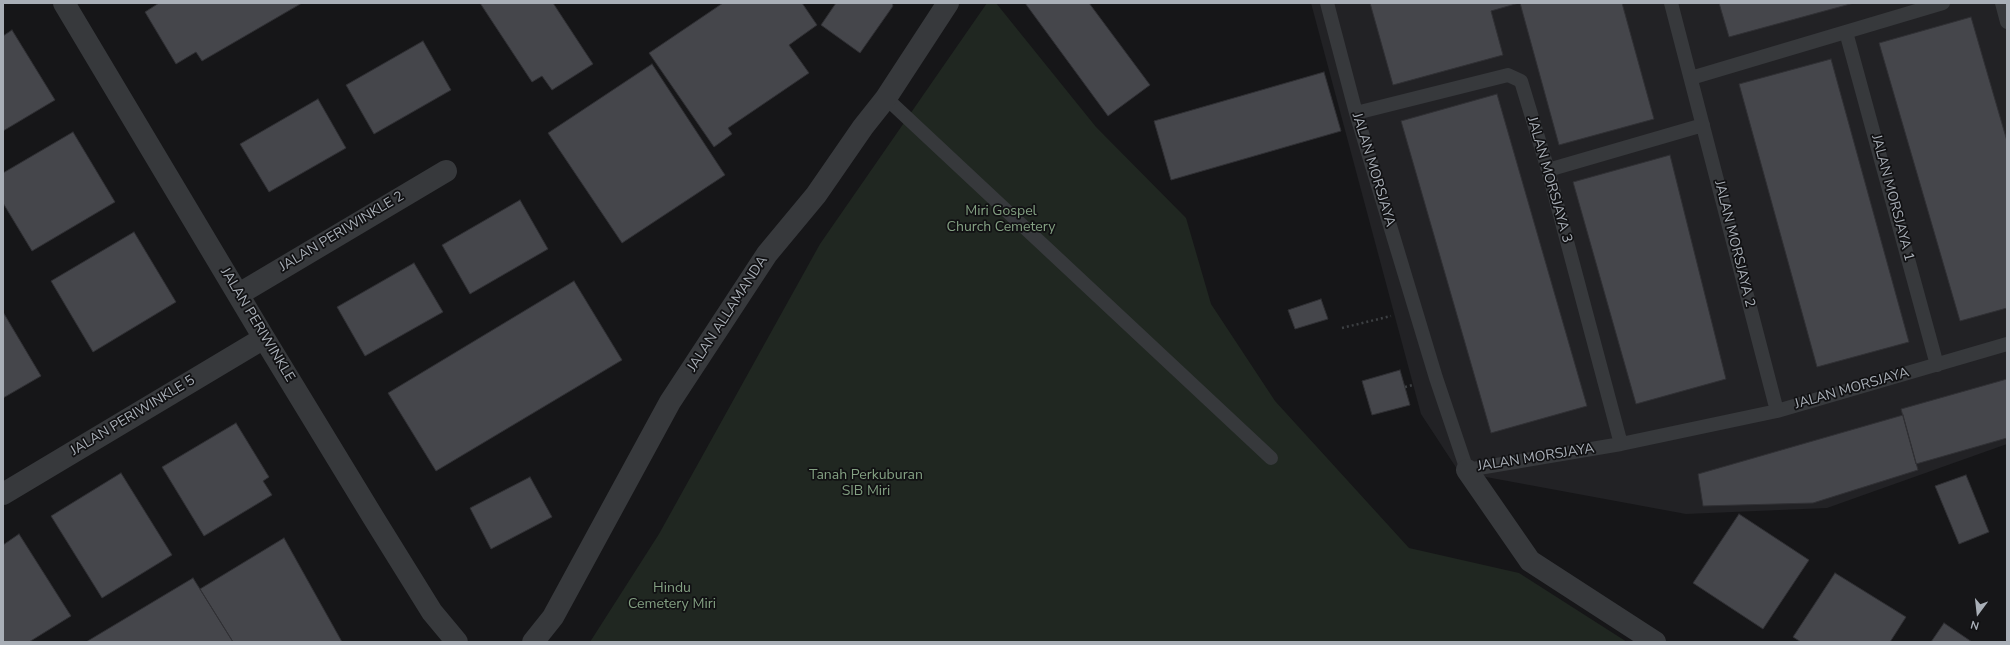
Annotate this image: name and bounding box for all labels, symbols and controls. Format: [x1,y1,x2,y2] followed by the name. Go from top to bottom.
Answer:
[1348,111,1398,229] street label: JALAN MORSJAYA
[1523,115,1575,245] street label: JALAN MORSJAYA 3
[1867,133,1917,263] street label: JALAN MORSJAYA 1
[1710,179,1758,309] street label: JALAN MORSJAYA 2
[277,188,407,276] street label: JALAN PERIWINKLE 2
[947,204,1055,236] park label: Miri Gospel Church Cemetery
[684,253,772,375] street label: JALAN ALLAMANDA
[216,265,298,385] street label: JALAN PERIWINKLE
[1793,365,1911,413] street label: JALAN MORSJAYA
[68,372,198,460] street label: JALAN PERIWINKLE 5
[1476,440,1596,476] street label: JALAN MORSJAYA
[809,468,923,500] park label: Tanah Perkuburan SIB Miri
[628,581,716,614] park label: Hindu Cemetery Miri
[1958,593,1998,633] north arrow
[1969,617,1981,633] text: N

